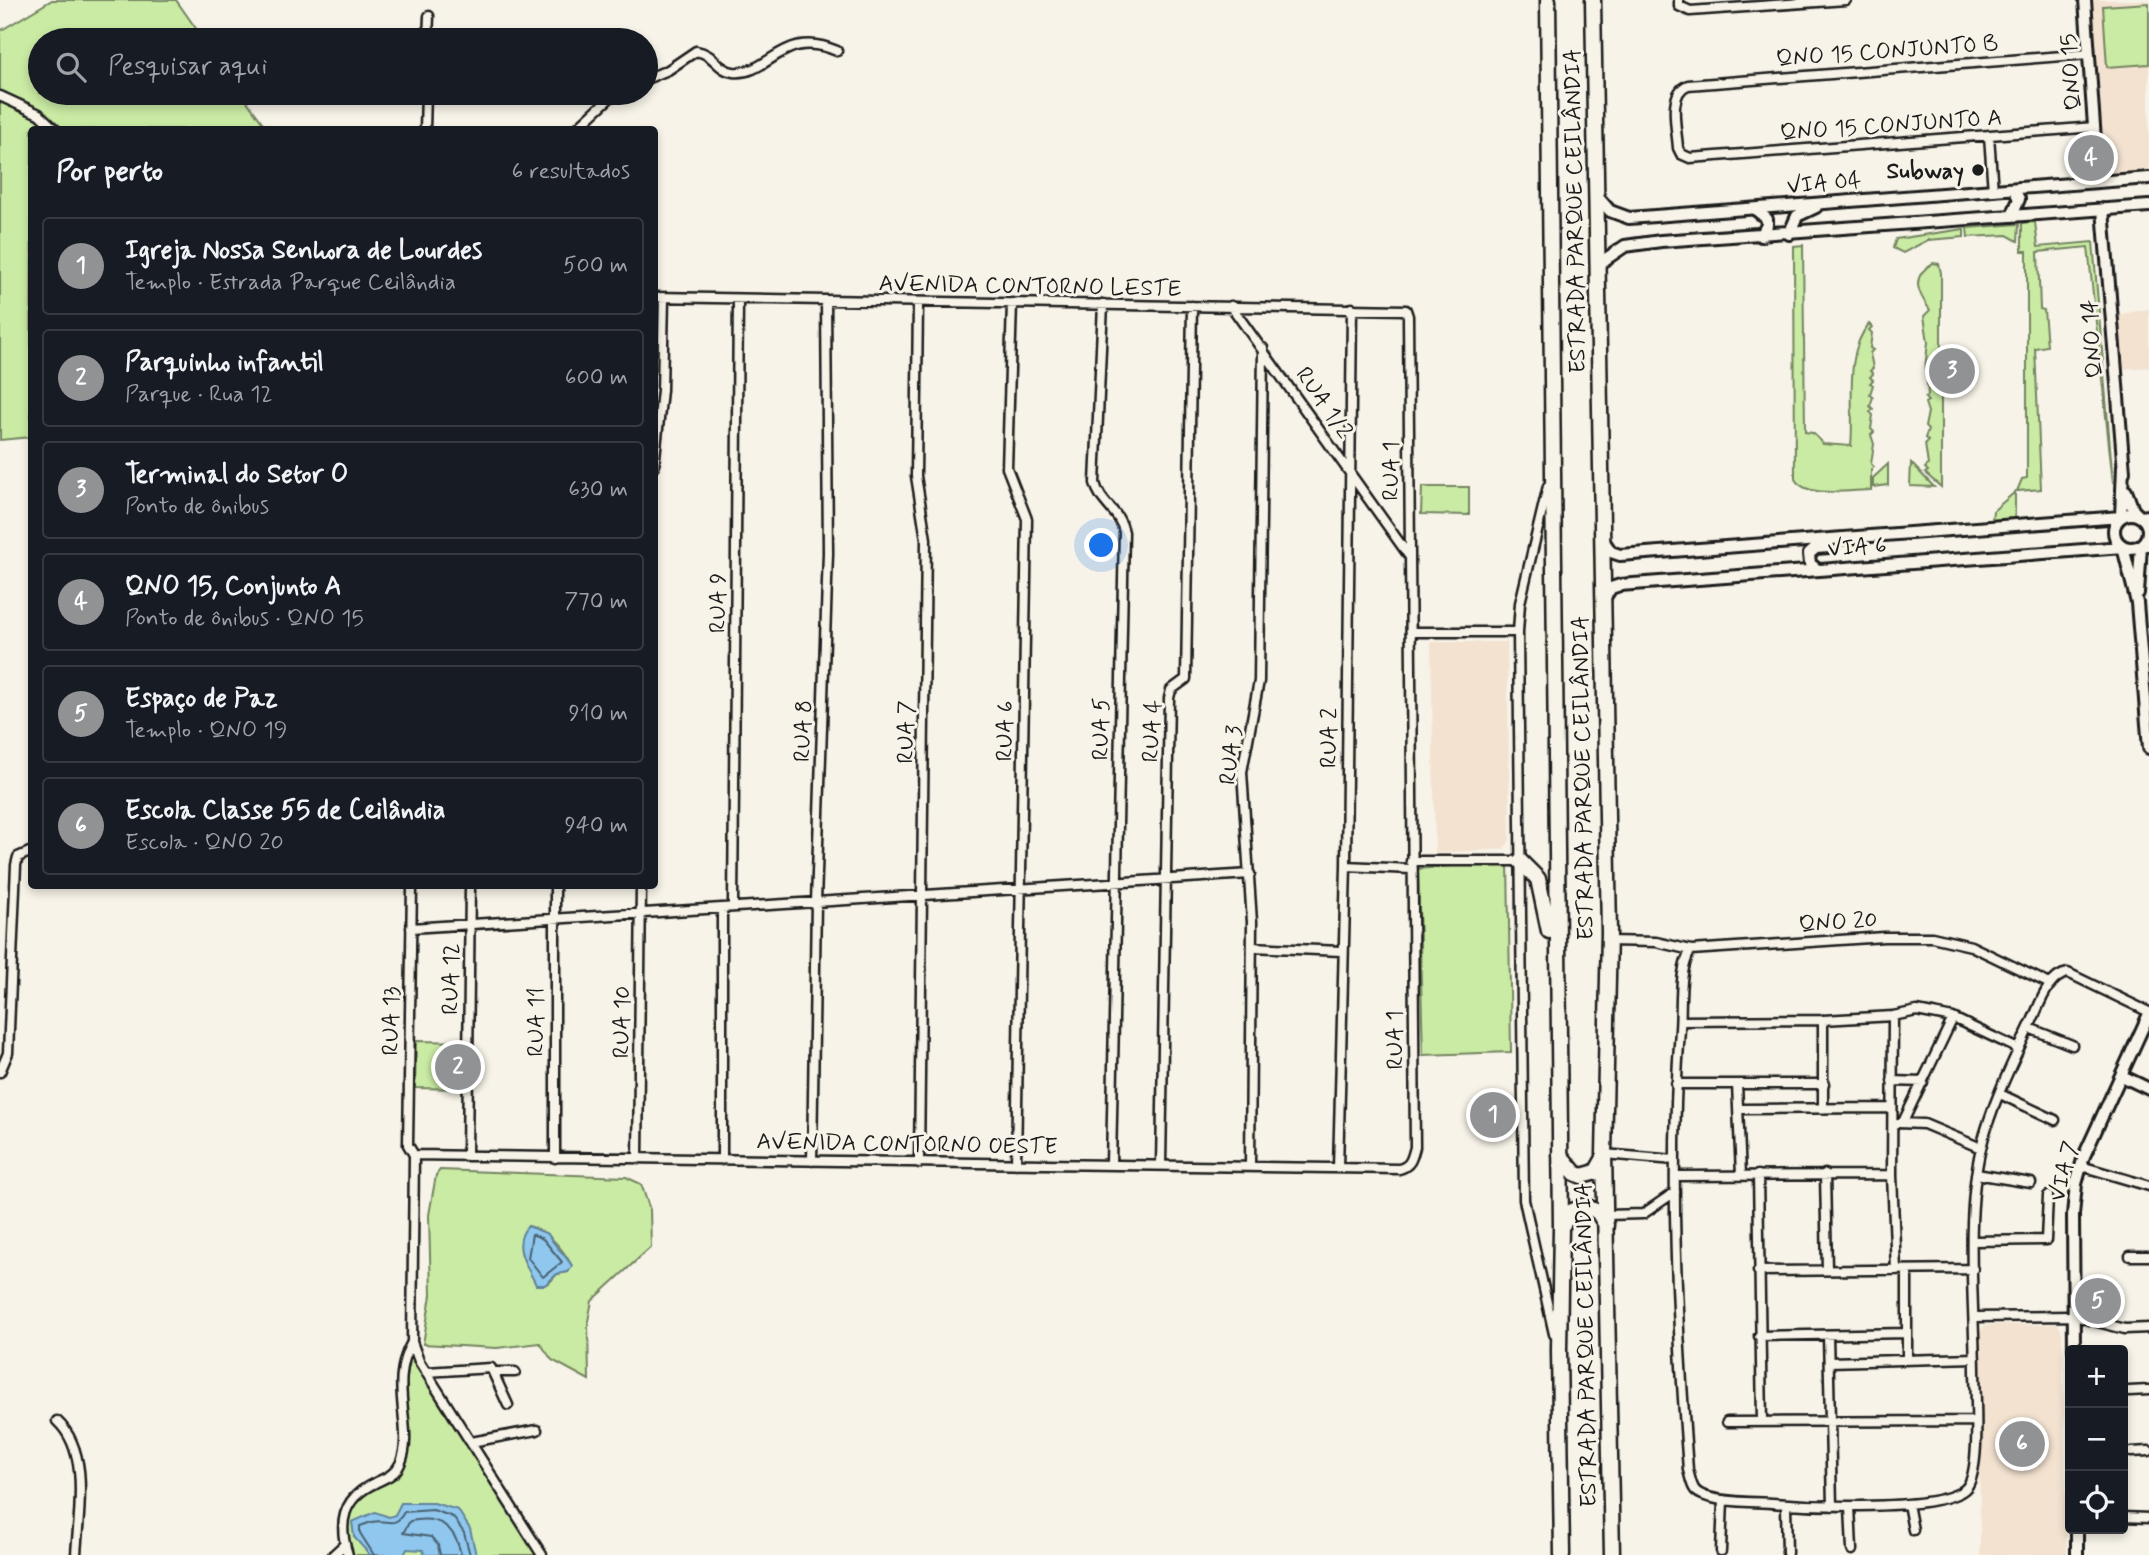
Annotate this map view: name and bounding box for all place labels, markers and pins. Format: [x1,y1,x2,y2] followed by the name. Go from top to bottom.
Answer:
[2068,132,2114,184] pin: 4
[1887,157,1964,187] place label: Subway
[1970,162,1986,178] marker: Subway
[1929,345,1975,397] pin: 3
[435,1041,481,1093] pin: 2
[1470,1089,1516,1141] pin: 1
[2075,1275,2121,1327] pin: 5
[1999,1418,2045,1470] pin: 6

